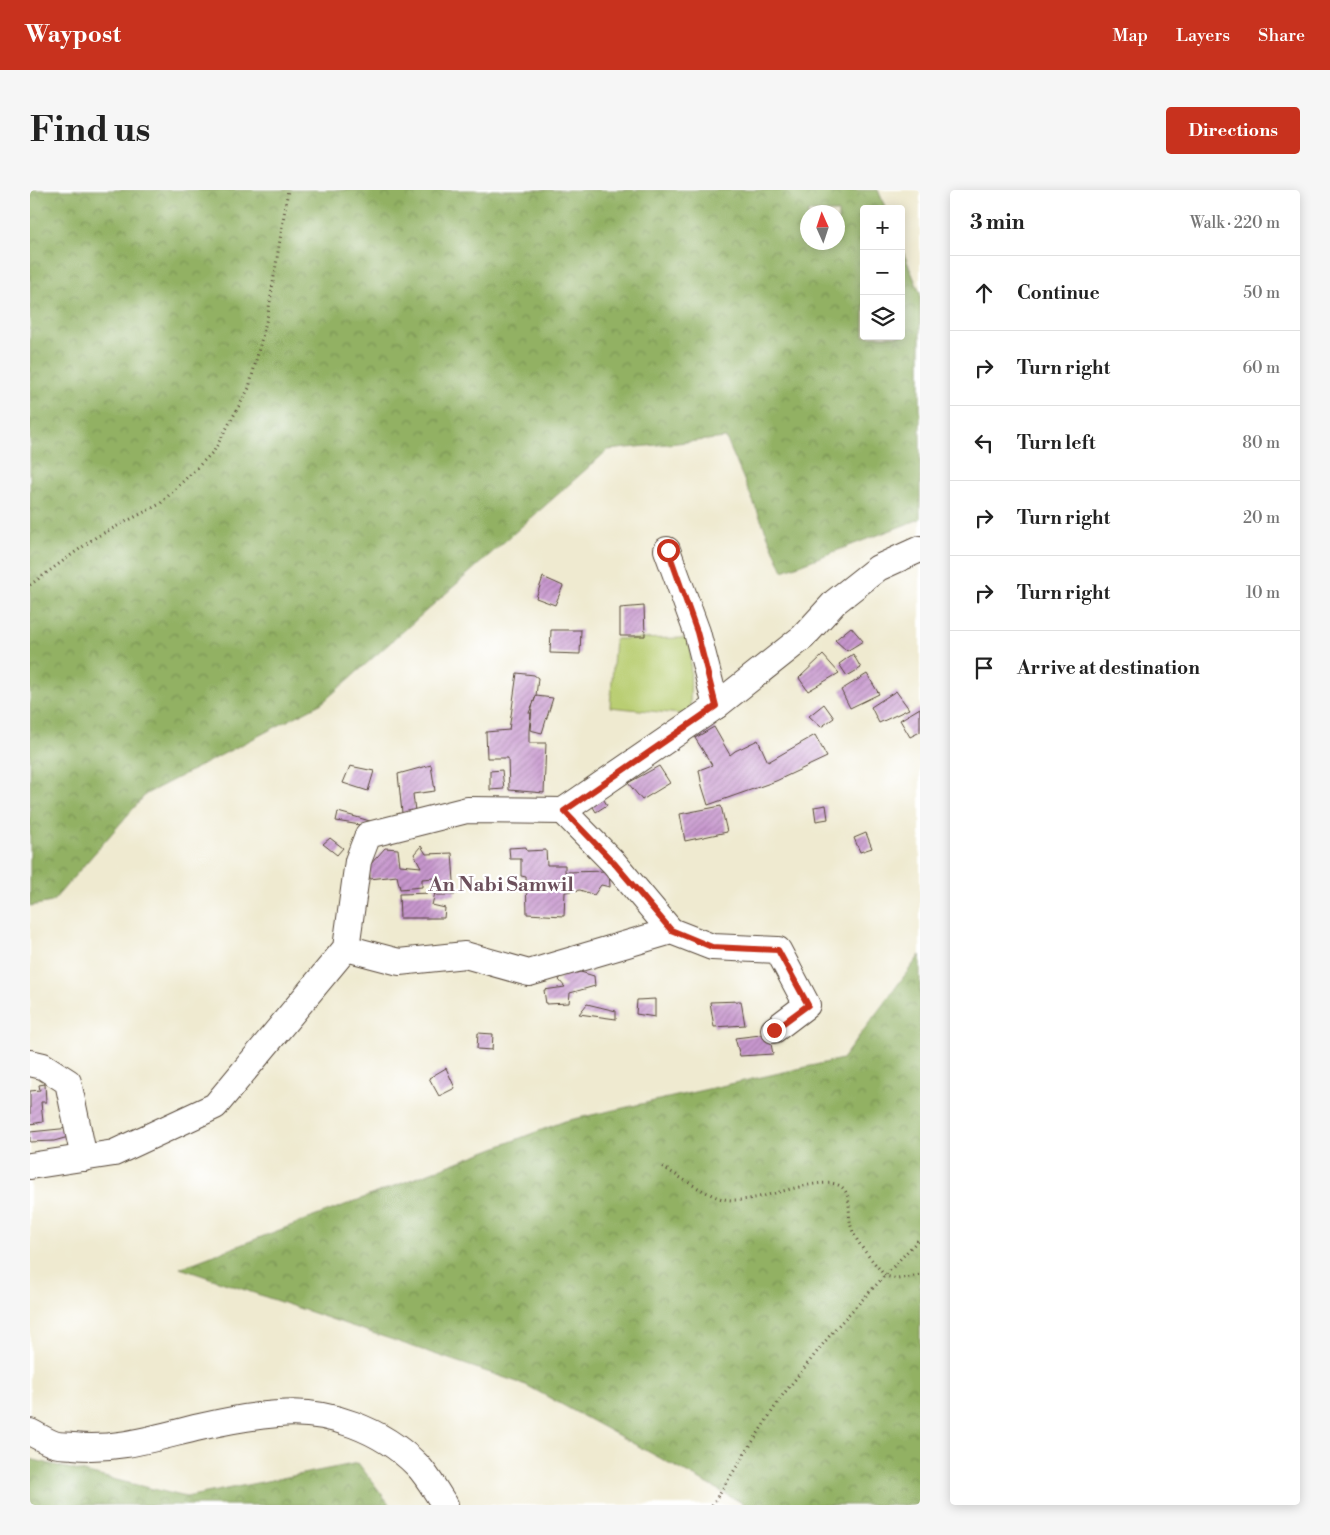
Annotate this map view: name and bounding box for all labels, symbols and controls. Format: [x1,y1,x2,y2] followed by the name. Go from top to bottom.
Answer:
[25,20,121,50] text: Waypost
[1113,24,1148,47] text: Map
[1176,24,1230,47] text: Layers
[1258,24,1305,47] text: Share
[1166,107,1300,154] button: Directions
[30,109,150,152] text: Find us
[800,205,845,250] north arrow
[860,205,905,340] map controls
[860,205,905,250] button: +
[970,210,1025,236] text: 3 min
[1190,213,1280,233] text: Walk · 220 m
[860,250,905,295] button: −
[970,279,998,307] icon: ahead
[1017,281,1100,305] text: Continue
[1243,283,1280,303] text: 50 m
[860,295,905,340] button: layers
[970,354,998,382] icon: right
[1017,356,1110,380] text: Turn right
[1242,358,1280,378] text: 60 m
[970,429,998,457] icon: left
[1017,431,1096,455] text: Turn left
[1242,433,1280,453] text: 80 m
[970,504,998,532] icon: right
[1017,506,1110,530] text: Turn right
[1243,508,1280,528] text: 20 m
[657,539,680,562] route start
[970,579,998,607] icon: right
[1017,581,1110,605] text: Turn right
[1246,583,1280,603] text: 10 m
[970,654,998,682] icon: arrive
[1017,656,1200,680] text: Arrive at destination
[427,873,574,898] district label: An Nabi Samwil
[763,1019,786,1042] route end

